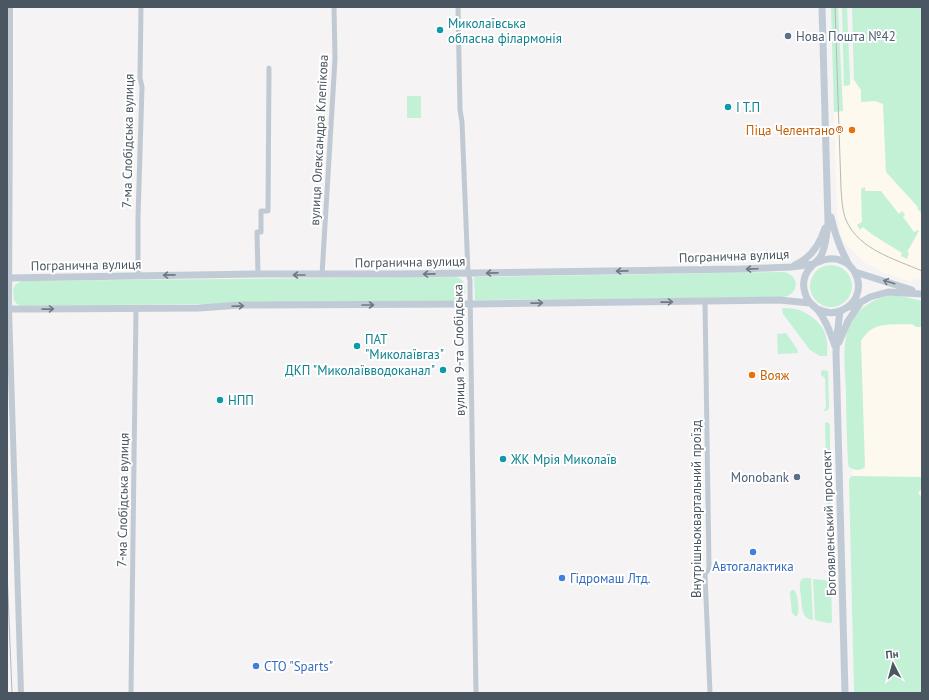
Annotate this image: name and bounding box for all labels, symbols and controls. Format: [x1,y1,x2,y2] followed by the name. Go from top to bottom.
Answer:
[448,15,562,47] place label: Миколаївська обласна філармонія
[435,25,445,35] marker: Миколаївська обласна філармонія
[796,28,896,45] place label: Нова Пошта №42
[783,31,793,41] marker: Нова Пошта №42
[306,54,332,226] street label: вулиця Олександра Клепікова
[118,74,138,208] street label: 7-ма Слобідська вулиця
[736,99,760,116] place label: І Т.П
[723,102,733,112] marker: І Т.П
[746,122,844,139] place label: Піца Челентано®
[847,125,857,135] marker: Піца Челентано®
[678,246,790,266] street label: Погранична вулиця
[355,253,465,271] street label: Погранична вулиця
[31,256,141,274] street label: Погранична вулиця
[746,265,759,272] one-way arrow
[616,267,629,275] one-way arrow
[486,269,499,277] one-way arrow
[423,270,436,278] one-way arrow
[293,271,306,279] one-way arrow
[163,272,176,279] one-way arrow
[883,278,895,286] one-way arrow
[449,284,469,416] street label: вулиця 9-та Слобідська
[660,298,673,306] one-way arrow
[530,299,543,307] one-way arrow
[361,301,374,309] one-way arrow
[231,302,244,309] one-way arrow
[41,305,54,313] one-way arrow
[365,331,444,363] place label: ПАТ "Миколаївгаз"
[352,341,362,351] marker: ПАТ "Миколаївгаз"
[285,362,435,379] place label: ДКП "Миколаївводоканал"
[438,365,448,375] marker: ДКП "Миколаївводоканал"
[760,367,790,384] place label: Вояж
[747,370,757,380] marker: Вояж
[228,392,254,409] place label: НПП
[215,395,225,405] marker: НПП
[688,420,705,598] street label: Внутрішньоквартальний проїзд
[113,433,133,567] street label: 7-ма Слобідська вулиця
[818,449,840,596] street label: Богоявленський проспект
[510,451,617,468] place label: ЖК Мрія Миколаїв
[498,454,508,464] marker: ЖК Мрія Миколаїв
[731,469,790,486] place label: Monobank
[792,472,802,482] marker: Monobank
[748,547,758,557] marker: Автогалактика
[712,558,794,575] place label: Автогалактика
[570,570,651,587] place label: Гідромаш Лтд.
[557,573,567,583] marker: Гідромаш Лтд.
[873,644,913,684] north arrow
[885,646,899,662] text: Пн
[264,658,333,675] place label: СТО "Sparts"
[251,661,261,671] marker: СТО "Sparts"

